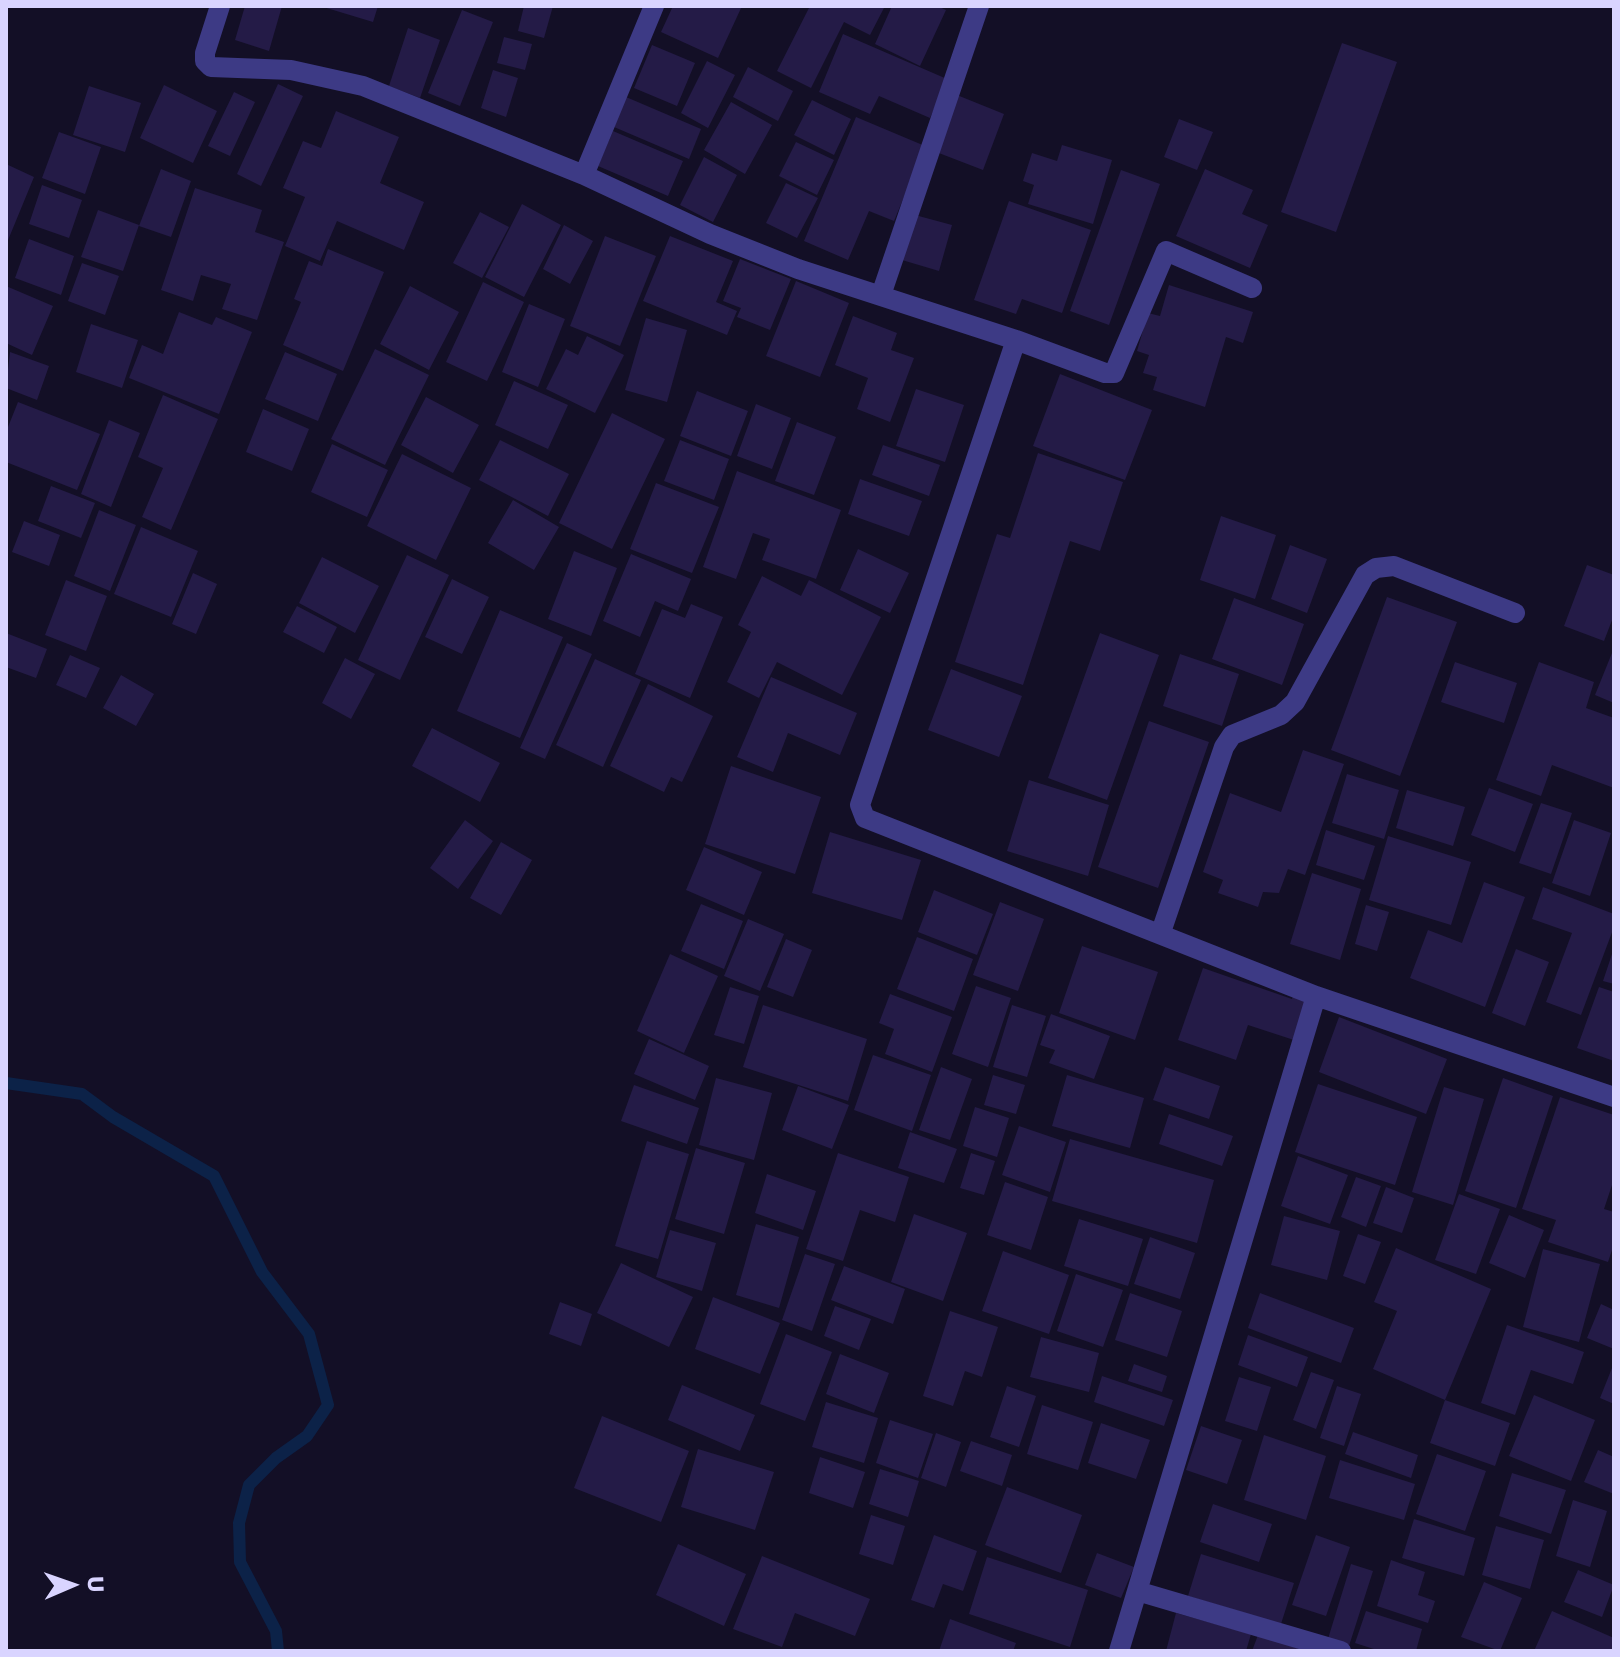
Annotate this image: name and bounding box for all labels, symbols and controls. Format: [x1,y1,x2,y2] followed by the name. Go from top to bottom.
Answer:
[32,1545,112,1625] north arrow
[83,1576,110,1593] text: U

